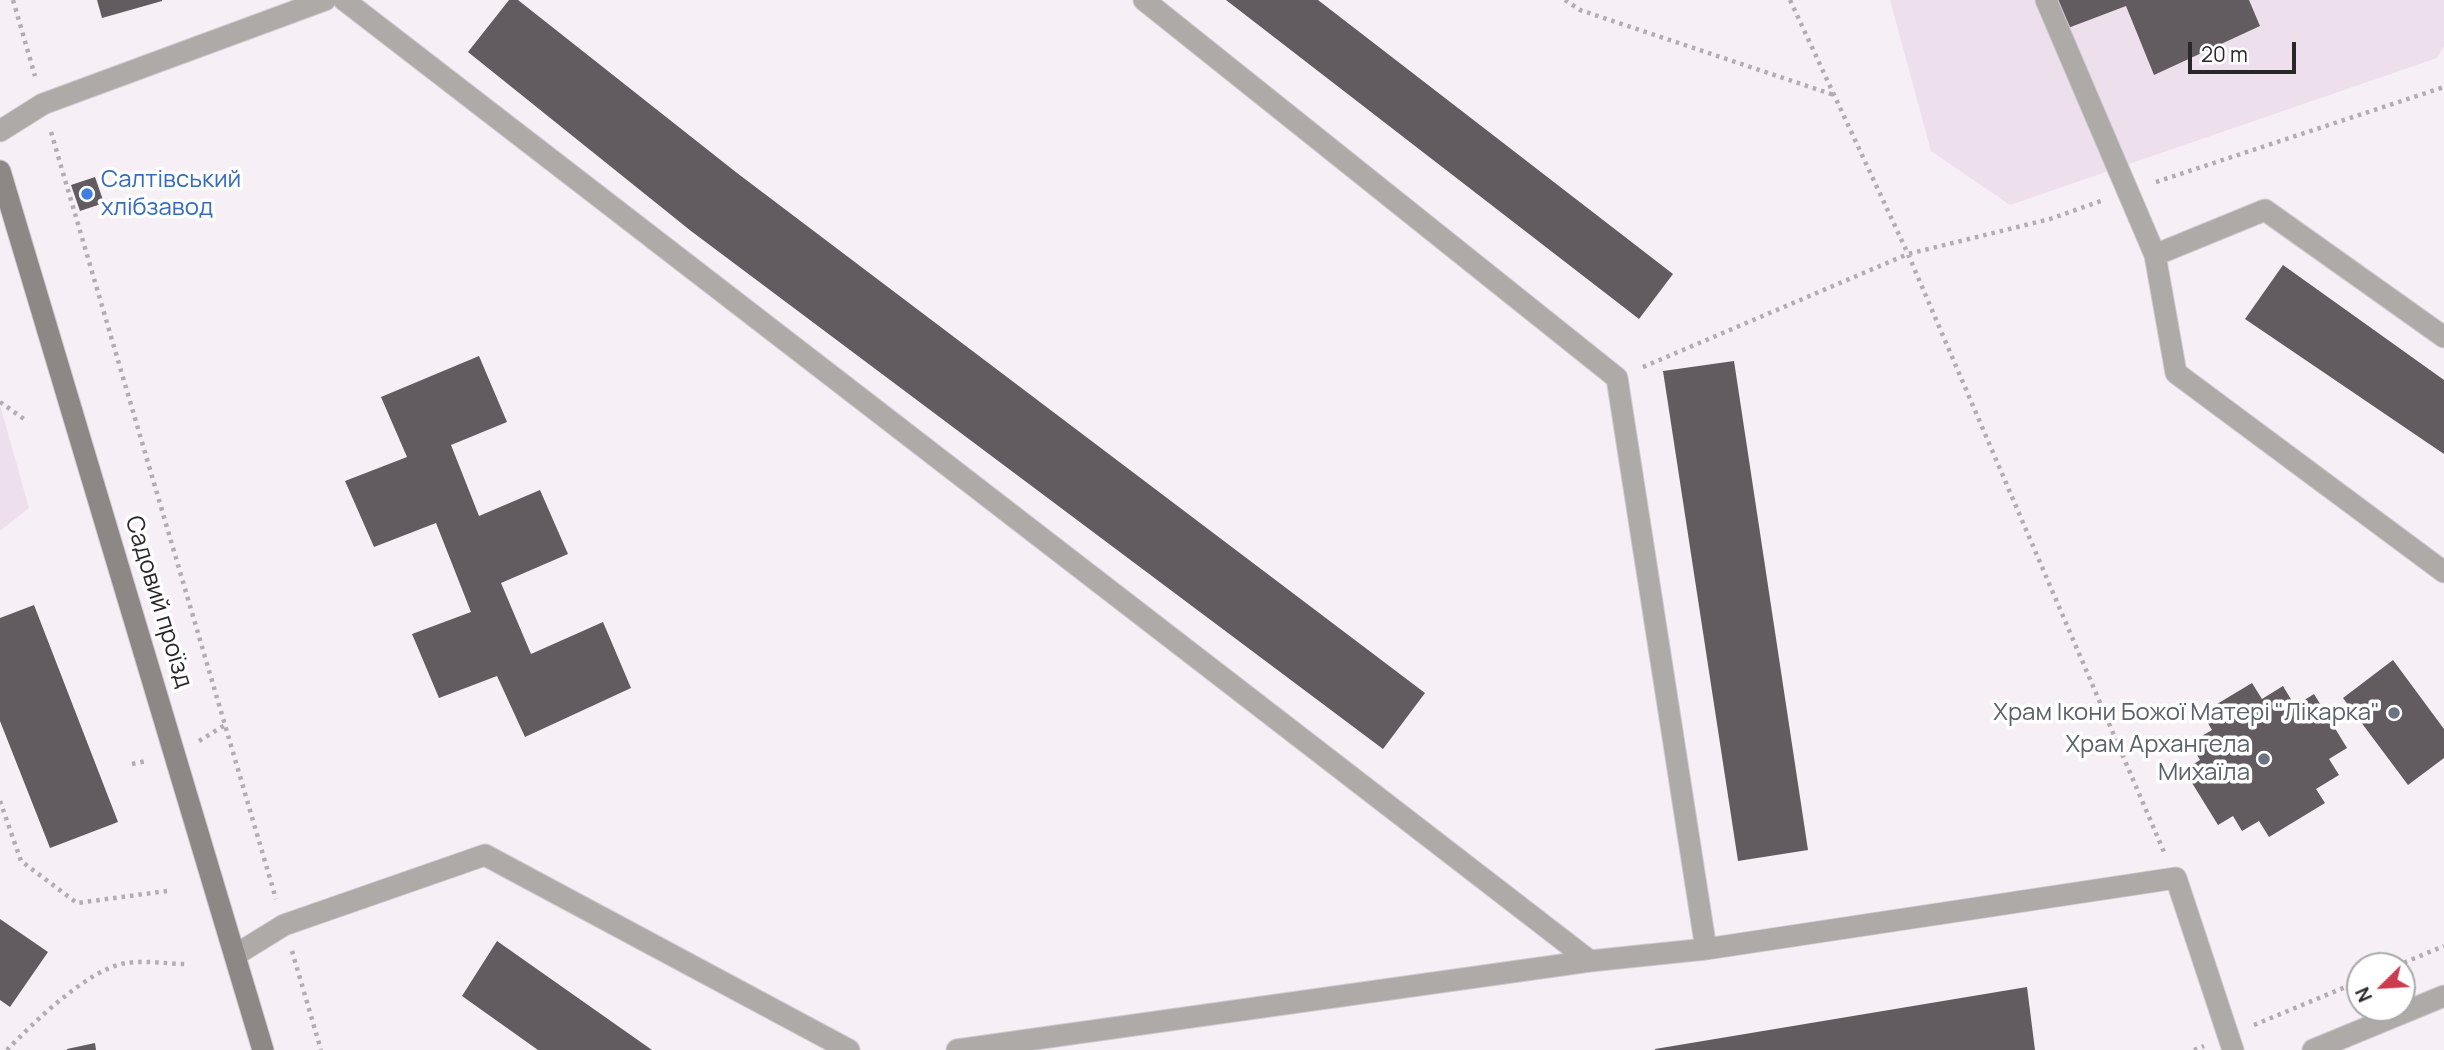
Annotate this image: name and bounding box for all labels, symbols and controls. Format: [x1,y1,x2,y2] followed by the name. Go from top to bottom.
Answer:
[2192,28,2300,72] scale bar
[2201,40,2248,68] text: 20 m
[101,166,241,222] place label: Салтівський хлібзавод
[79,186,95,202] marker: Салтівський хлібзавод
[118,513,198,691] street label: Садовий проїзд
[1993,699,2380,727] place label: Храм Ікони Божої Матері "Лікарка"
[2386,705,2402,721] marker: Храм Ікони Божої Матері "Лікарка"
[2066,731,2250,787] place label: Храм Архангела Михаїла
[2256,751,2272,767] marker: Храм Архангела Михаїла
[2346,952,2416,1022] north arrow
[2349,983,2378,1006] text: N

